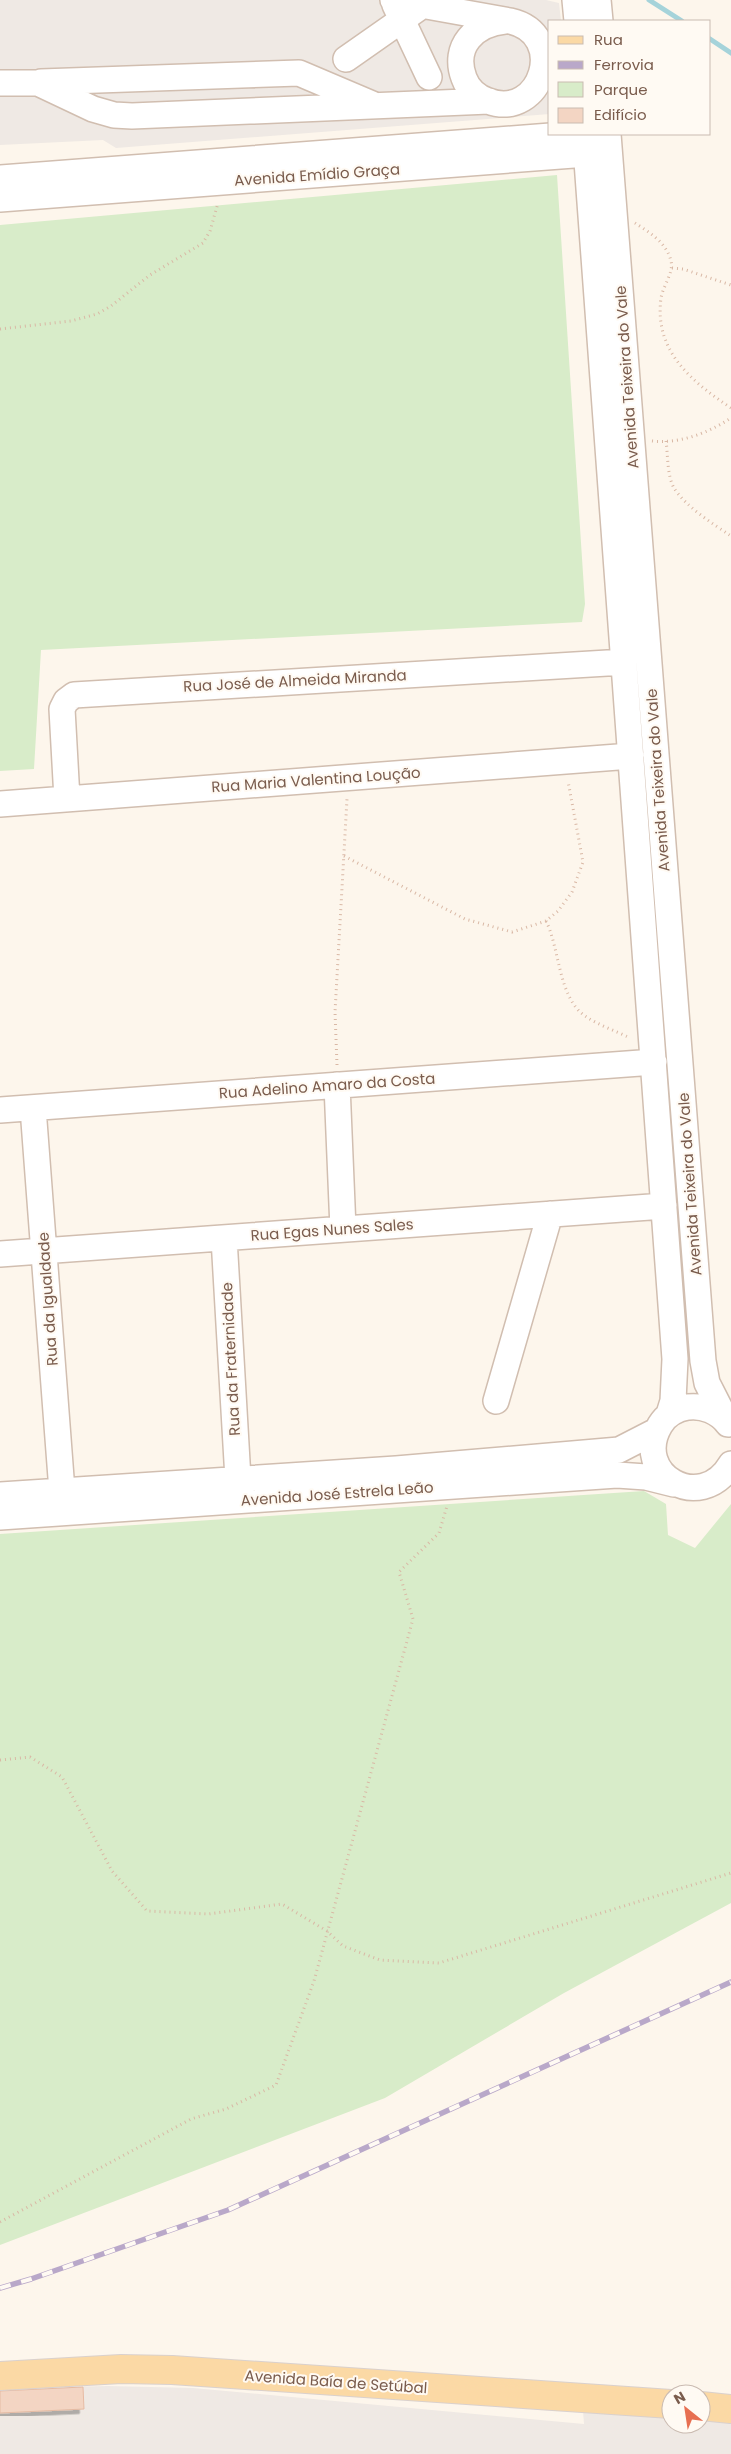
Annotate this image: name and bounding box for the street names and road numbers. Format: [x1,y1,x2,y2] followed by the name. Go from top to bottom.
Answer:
[233,158,401,191] street label: Avenida Emídio Graça
[610,285,643,469] street label: Avenida Teixeira do Vale
[183,664,407,697] street label: Rua José de Almeida Miranda
[641,688,674,872] street label: Avenida Teixeira do Vale
[211,762,421,797] street label: Rua Maria Valentina Loução
[218,1067,436,1104] street label: Rua Adelino Amaro da Costa
[673,1092,706,1276] street label: Avenida Teixeira do Vale
[250,1213,414,1246] street label: Rua Egas Nunes Sales
[32,1231,63,1367] street label: Rua da Igualdade
[216,1282,245,1436] street label: Rua da Fraternidade
[240,1476,434,1511] street label: Avenida José Estrela Leão
[244,2365,428,2398] street label: Avenida Baía de Setúbal

